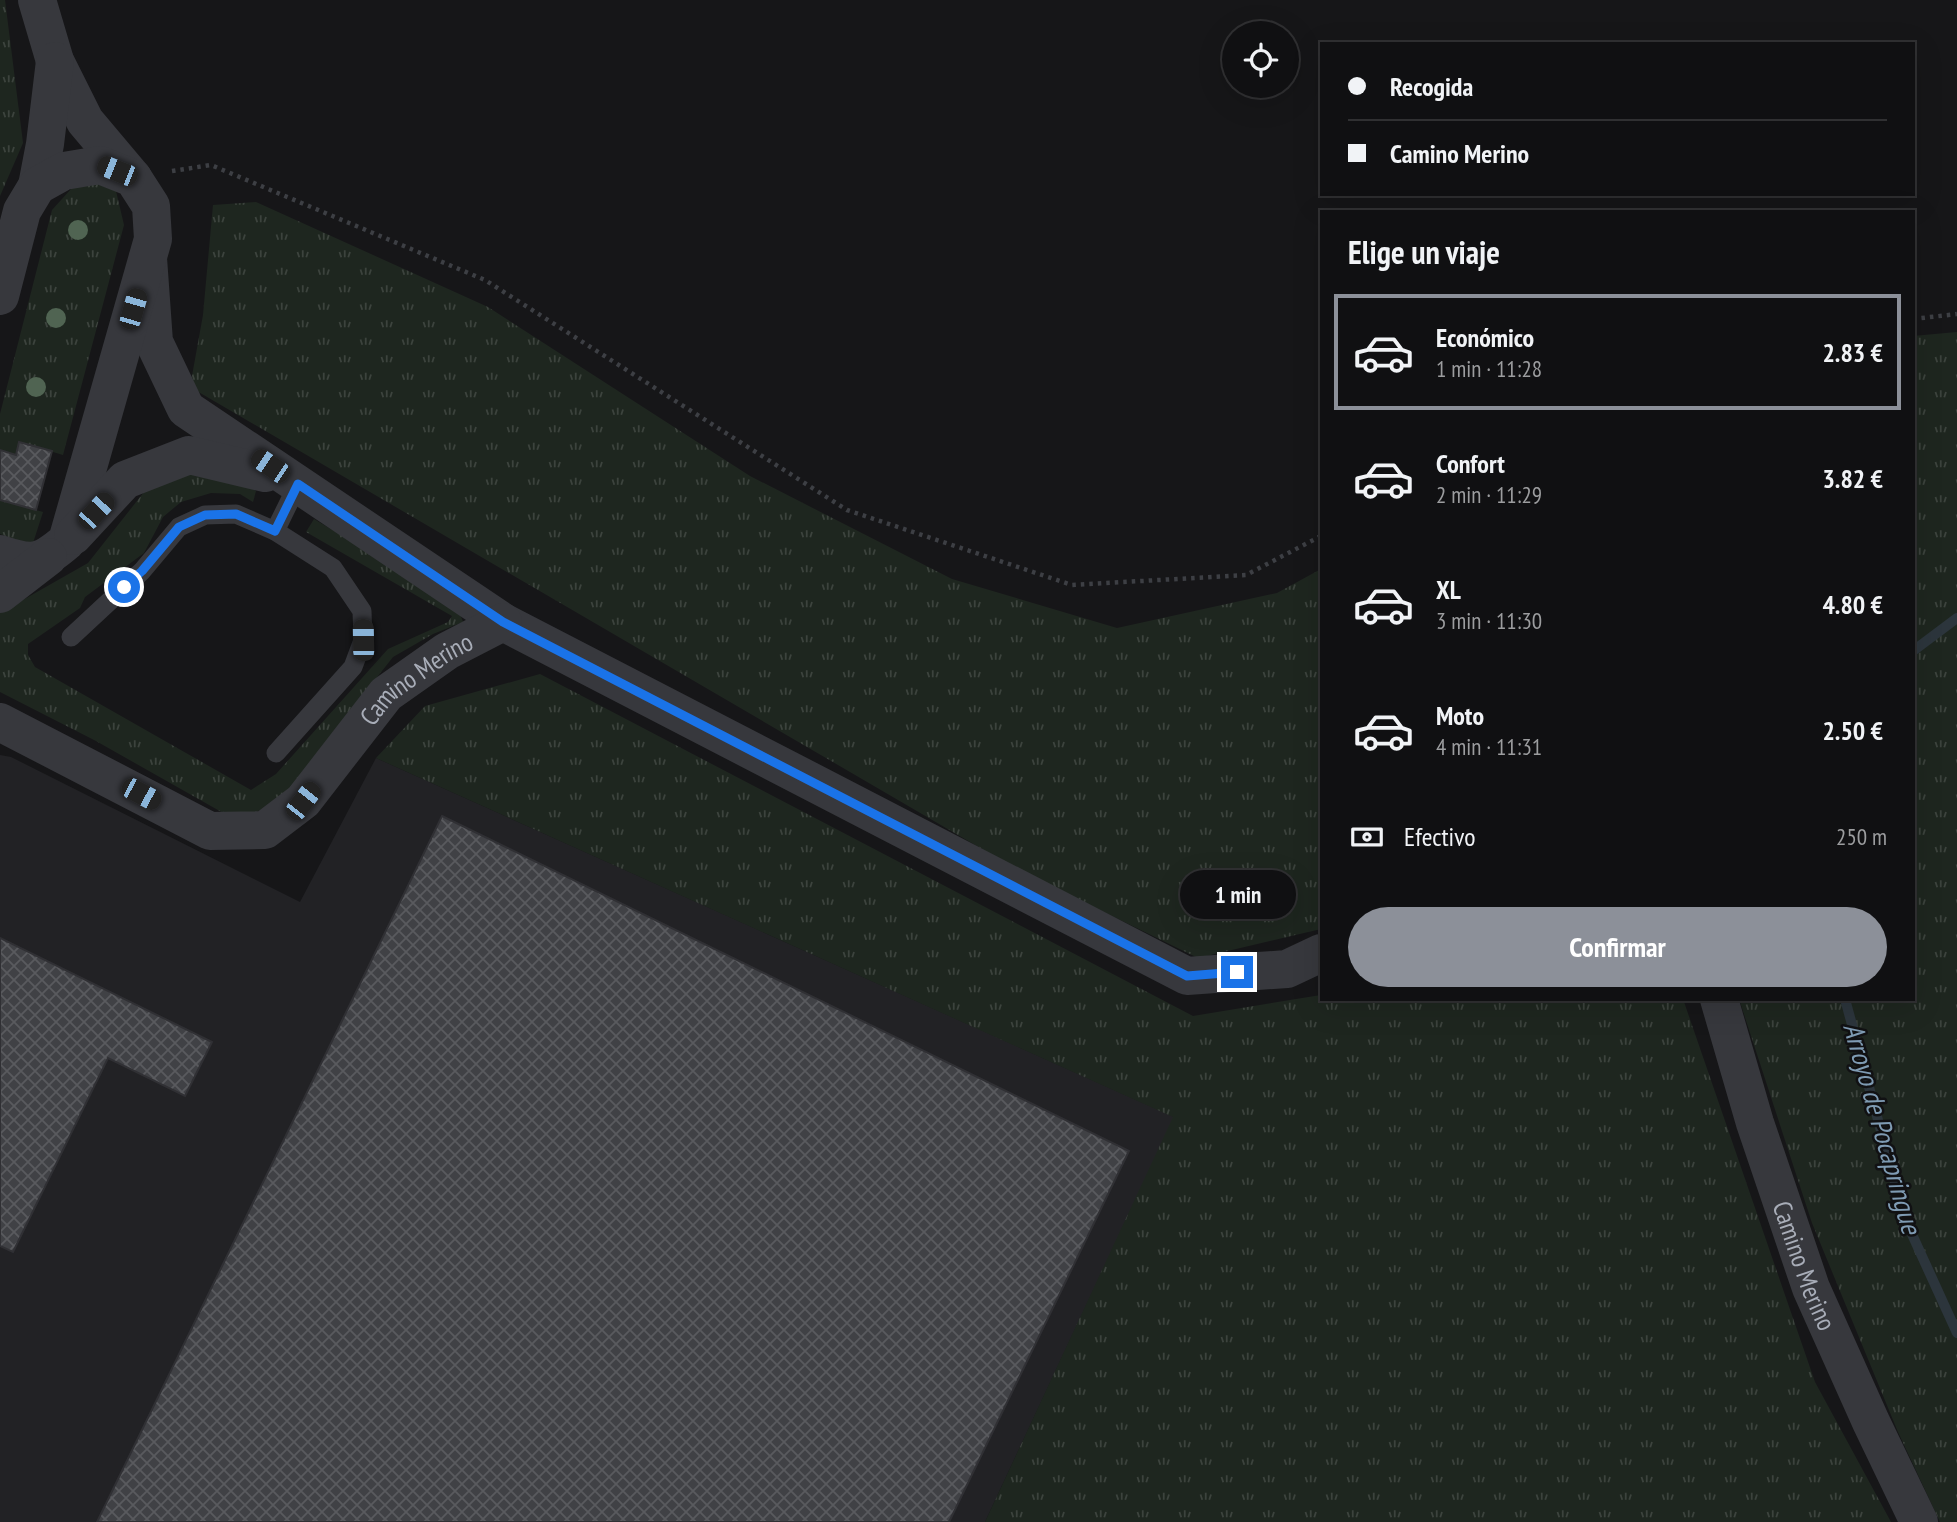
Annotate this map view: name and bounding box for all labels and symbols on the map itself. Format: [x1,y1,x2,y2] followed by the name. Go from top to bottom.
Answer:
[94,153,141,189] car
[118,286,149,332] car
[247,446,294,486] car
[74,488,119,534] car
[108,571,140,603] route start
[353,619,374,661] car
[352,624,478,731] street label: Camino Merino
[118,775,165,813] car
[282,778,325,824] car
[1179,870,1295,920] callout: 1 min
[1221,956,1253,988] route end
[1835,1018,1931,1240] water label: Arroyo de Pocapringue
[1766,1196,1844,1335] street label: Camino Merino

